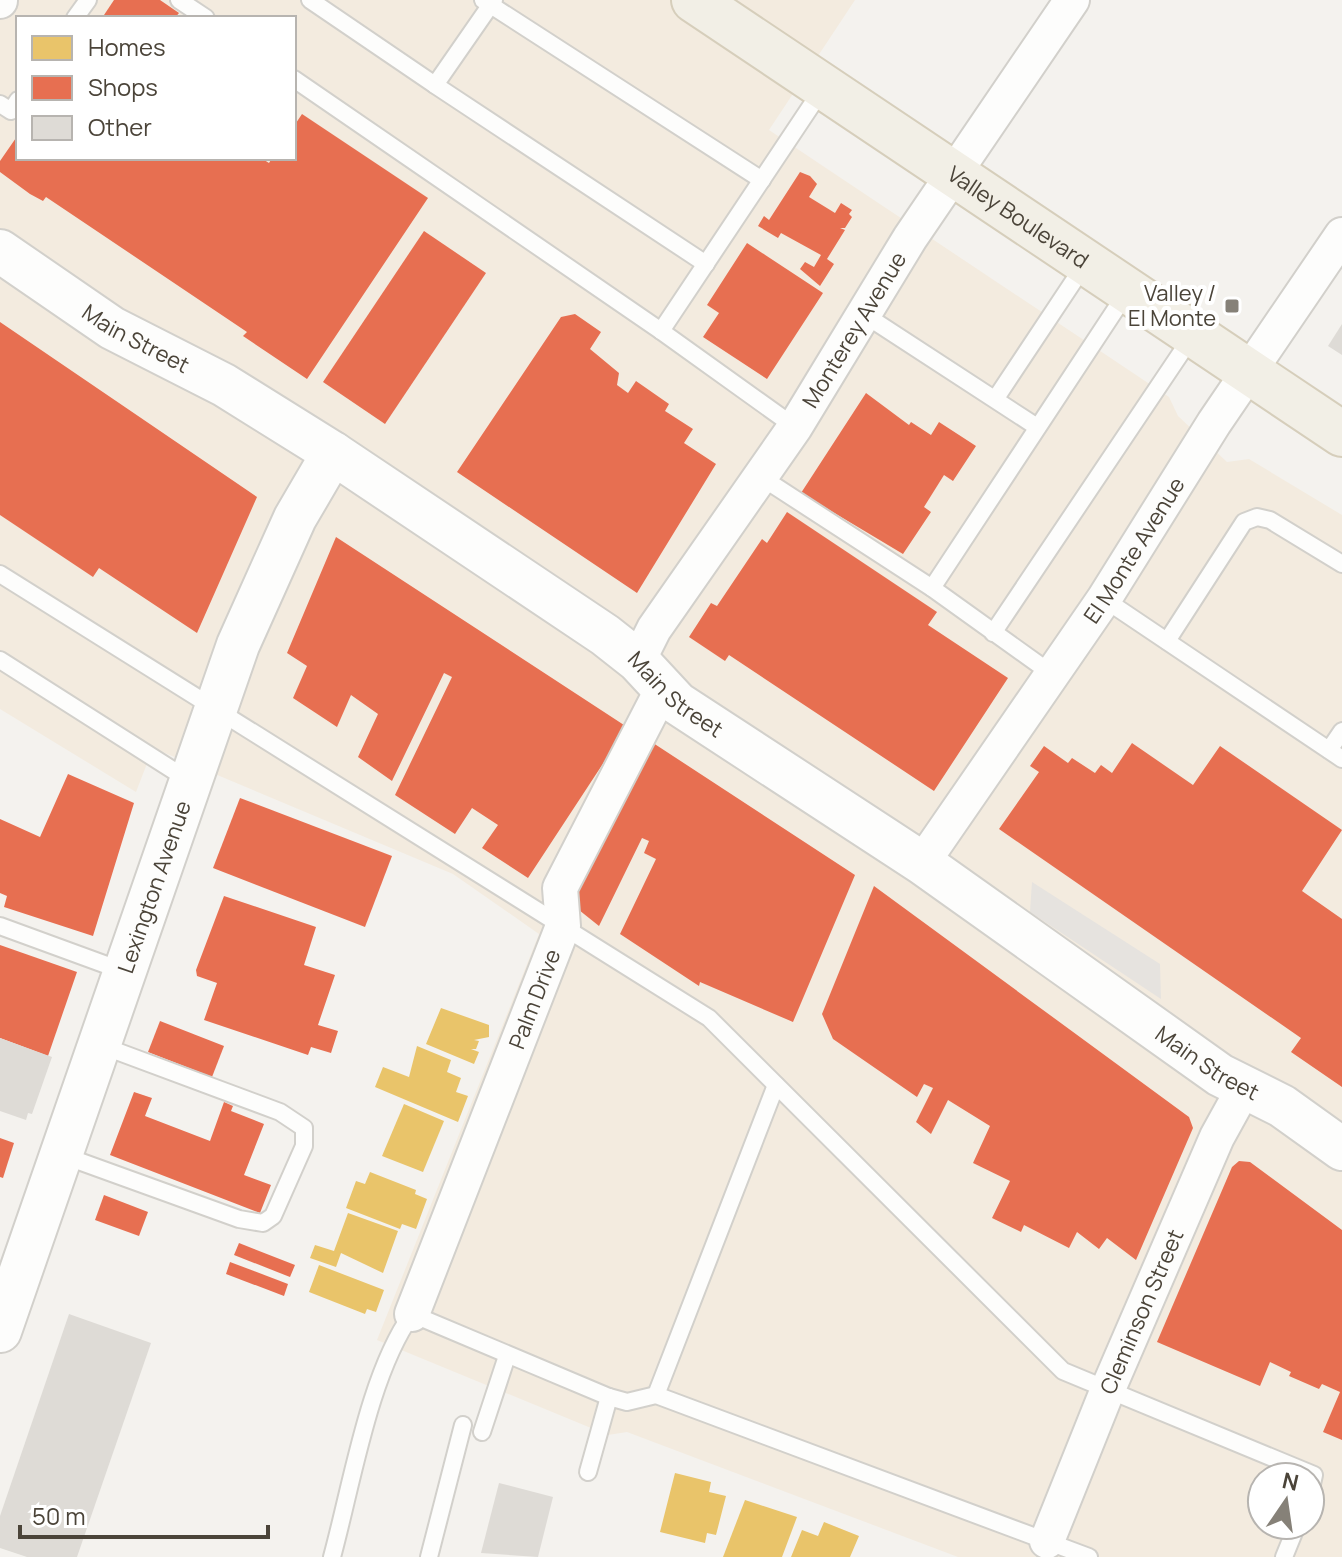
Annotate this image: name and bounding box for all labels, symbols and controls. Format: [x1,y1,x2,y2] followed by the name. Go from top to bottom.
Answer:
[16,16,296,160] legend
[88,30,166,63] text: Homes
[88,70,158,103] text: Shops
[88,110,152,143] text: Other
[941,159,1095,275] street label: Valley Boulevard
[795,246,913,413] street label: Monterey Avenue
[1128,278,1216,333] place label: Valley / El Monte
[76,297,195,380] street label: Main Street
[1223,297,1241,315] marker: Valley / El Monte
[1077,471,1192,629] street label: El Monte Avenue
[621,645,729,744] street label: Main Street
[110,797,198,977] street label: Lexington Avenue
[502,945,568,1053] street label: Palm Drive
[1149,1019,1264,1107] street label: Main Street
[1093,1224,1190,1399] street label: Cleminson Street
[1246,1461,1326,1541] north arrow
[1279,1465,1302,1498] text: N
[20,1489,268,1539] scale bar
[32,1499,86,1532] text: 50 m

